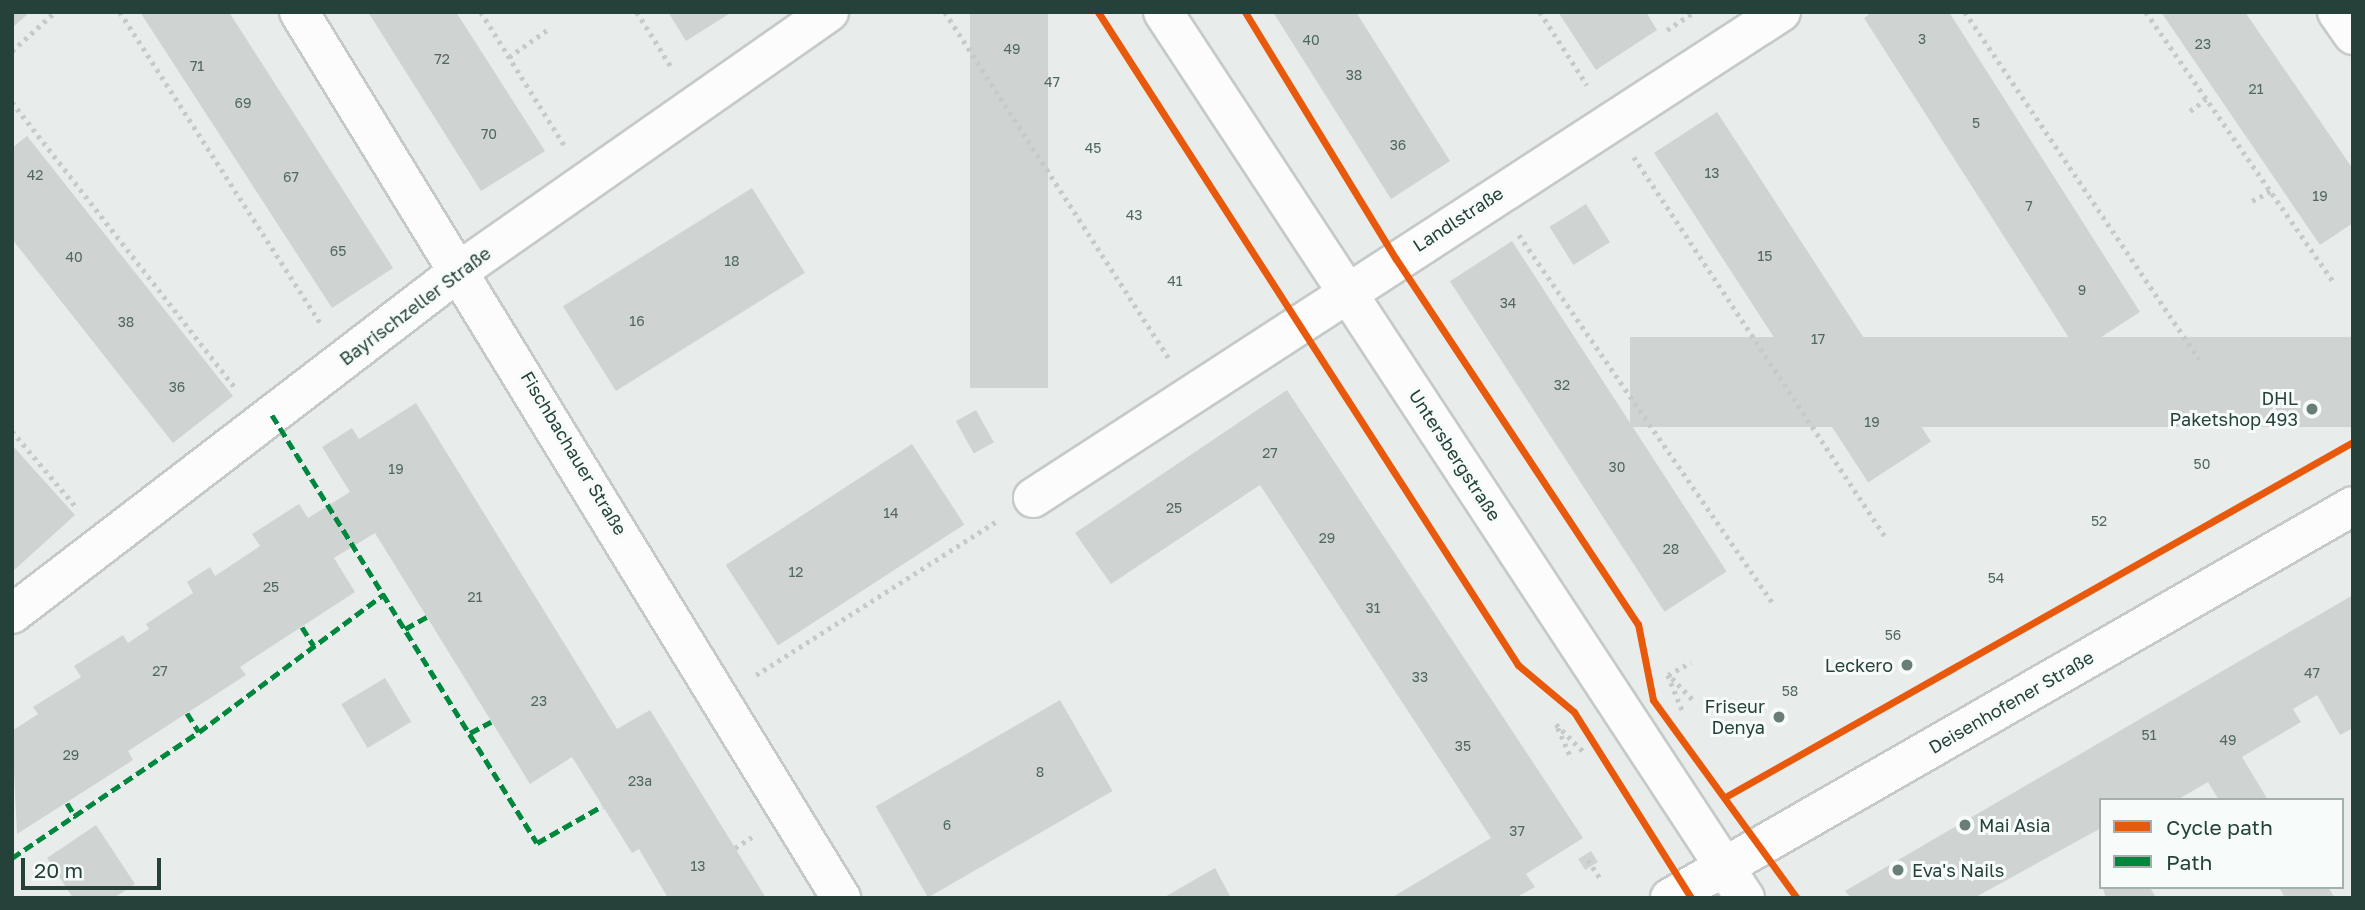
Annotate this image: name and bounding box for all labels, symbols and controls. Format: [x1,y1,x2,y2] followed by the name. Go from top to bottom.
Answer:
[1918,31,1926,47] house number: 3
[1302,32,1320,48] house number: 40
[2195,36,2211,52] house number: 23
[1003,41,1021,57] house number: 49
[434,51,450,67] house number: 72
[190,58,204,74] house number: 71
[1346,67,1362,83] house number: 38
[1044,74,1060,90] house number: 47
[2249,81,2263,97] house number: 21
[235,95,251,111] house number: 69
[1972,115,1980,131] house number: 5
[481,126,497,142] house number: 70
[1390,137,1406,153] house number: 36
[1085,140,1101,156] house number: 45
[1705,165,1719,181] house number: 13
[27,167,43,183] house number: 42
[283,169,299,185] house number: 67
[1409,182,1507,256] street label: Landlstraße
[2312,188,2328,204] house number: 19
[2025,198,2033,214] house number: 7
[1126,207,1142,223] house number: 43
[335,242,495,370] street label: Bayrischzeller Straße
[330,243,346,259] house number: 65
[1758,248,1772,264] house number: 15
[65,249,83,265] house number: 40
[724,253,740,269] house number: 18
[1167,273,1183,289] house number: 41
[2078,282,2086,298] house number: 9
[1500,295,1516,311] house number: 34
[629,313,645,329] house number: 16
[118,314,134,330] house number: 38
[1811,331,1825,347] house number: 17
[516,367,632,539] street label: Fischbachauer Straße
[1554,377,1570,393] house number: 32
[169,379,185,395] house number: 36
[1404,385,1506,525] street label: Untersbergstraße
[2169,388,2298,430] place label: DHL Paketshop 493
[2304,401,2320,417] marker: DHL Paketshop 493
[1864,414,1880,430] house number: 19
[1262,445,1278,461] house number: 27
[2194,456,2210,472] house number: 50
[1609,459,1625,475] house number: 30
[388,461,404,477] house number: 19
[1166,500,1182,516] house number: 25
[883,505,899,521] house number: 14
[2091,513,2107,529] house number: 52
[1319,530,1335,546] house number: 29
[1663,541,1679,557] house number: 28
[789,564,803,580] house number: 12
[1988,570,2004,586] house number: 54
[263,579,279,595] house number: 25
[468,589,482,605] house number: 21
[1366,600,1380,616] house number: 31
[1885,627,1901,643] house number: 56
[1925,646,2097,758] street label: Deisenhofener Straße
[1825,654,1893,676] place label: Leckero
[1899,657,1915,673] marker: Leckero
[152,663,168,679] house number: 27
[2304,665,2320,681] house number: 47
[1412,669,1428,685] house number: 33
[1782,683,1798,699] house number: 58
[531,693,547,709] house number: 23
[1705,696,1765,738] place label: Friseur Denya
[1771,709,1787,725] marker: Friseur Denya
[2142,727,2156,743] house number: 51
[2219,732,2237,748] house number: 49
[1455,738,1471,754] house number: 35
[63,747,79,763] house number: 29
[1036,764,1044,780] house number: 8
[628,773,652,789] house number: 23a
[2099,798,2344,889] legend
[1979,814,2050,836] place label: Mai Asia
[2166,814,2273,840] text: Cycle path
[943,817,951,833] house number: 6
[1957,817,1973,833] marker: Mai Asia
[1509,823,1525,839] house number: 37
[24,844,164,888] scale bar
[2166,849,2213,875] text: Path
[34,857,83,883] text: 20 m
[691,858,705,874] house number: 13
[1912,859,2004,881] place label: Eva's Nails
[1890,862,1906,878] marker: Eva's Nails

